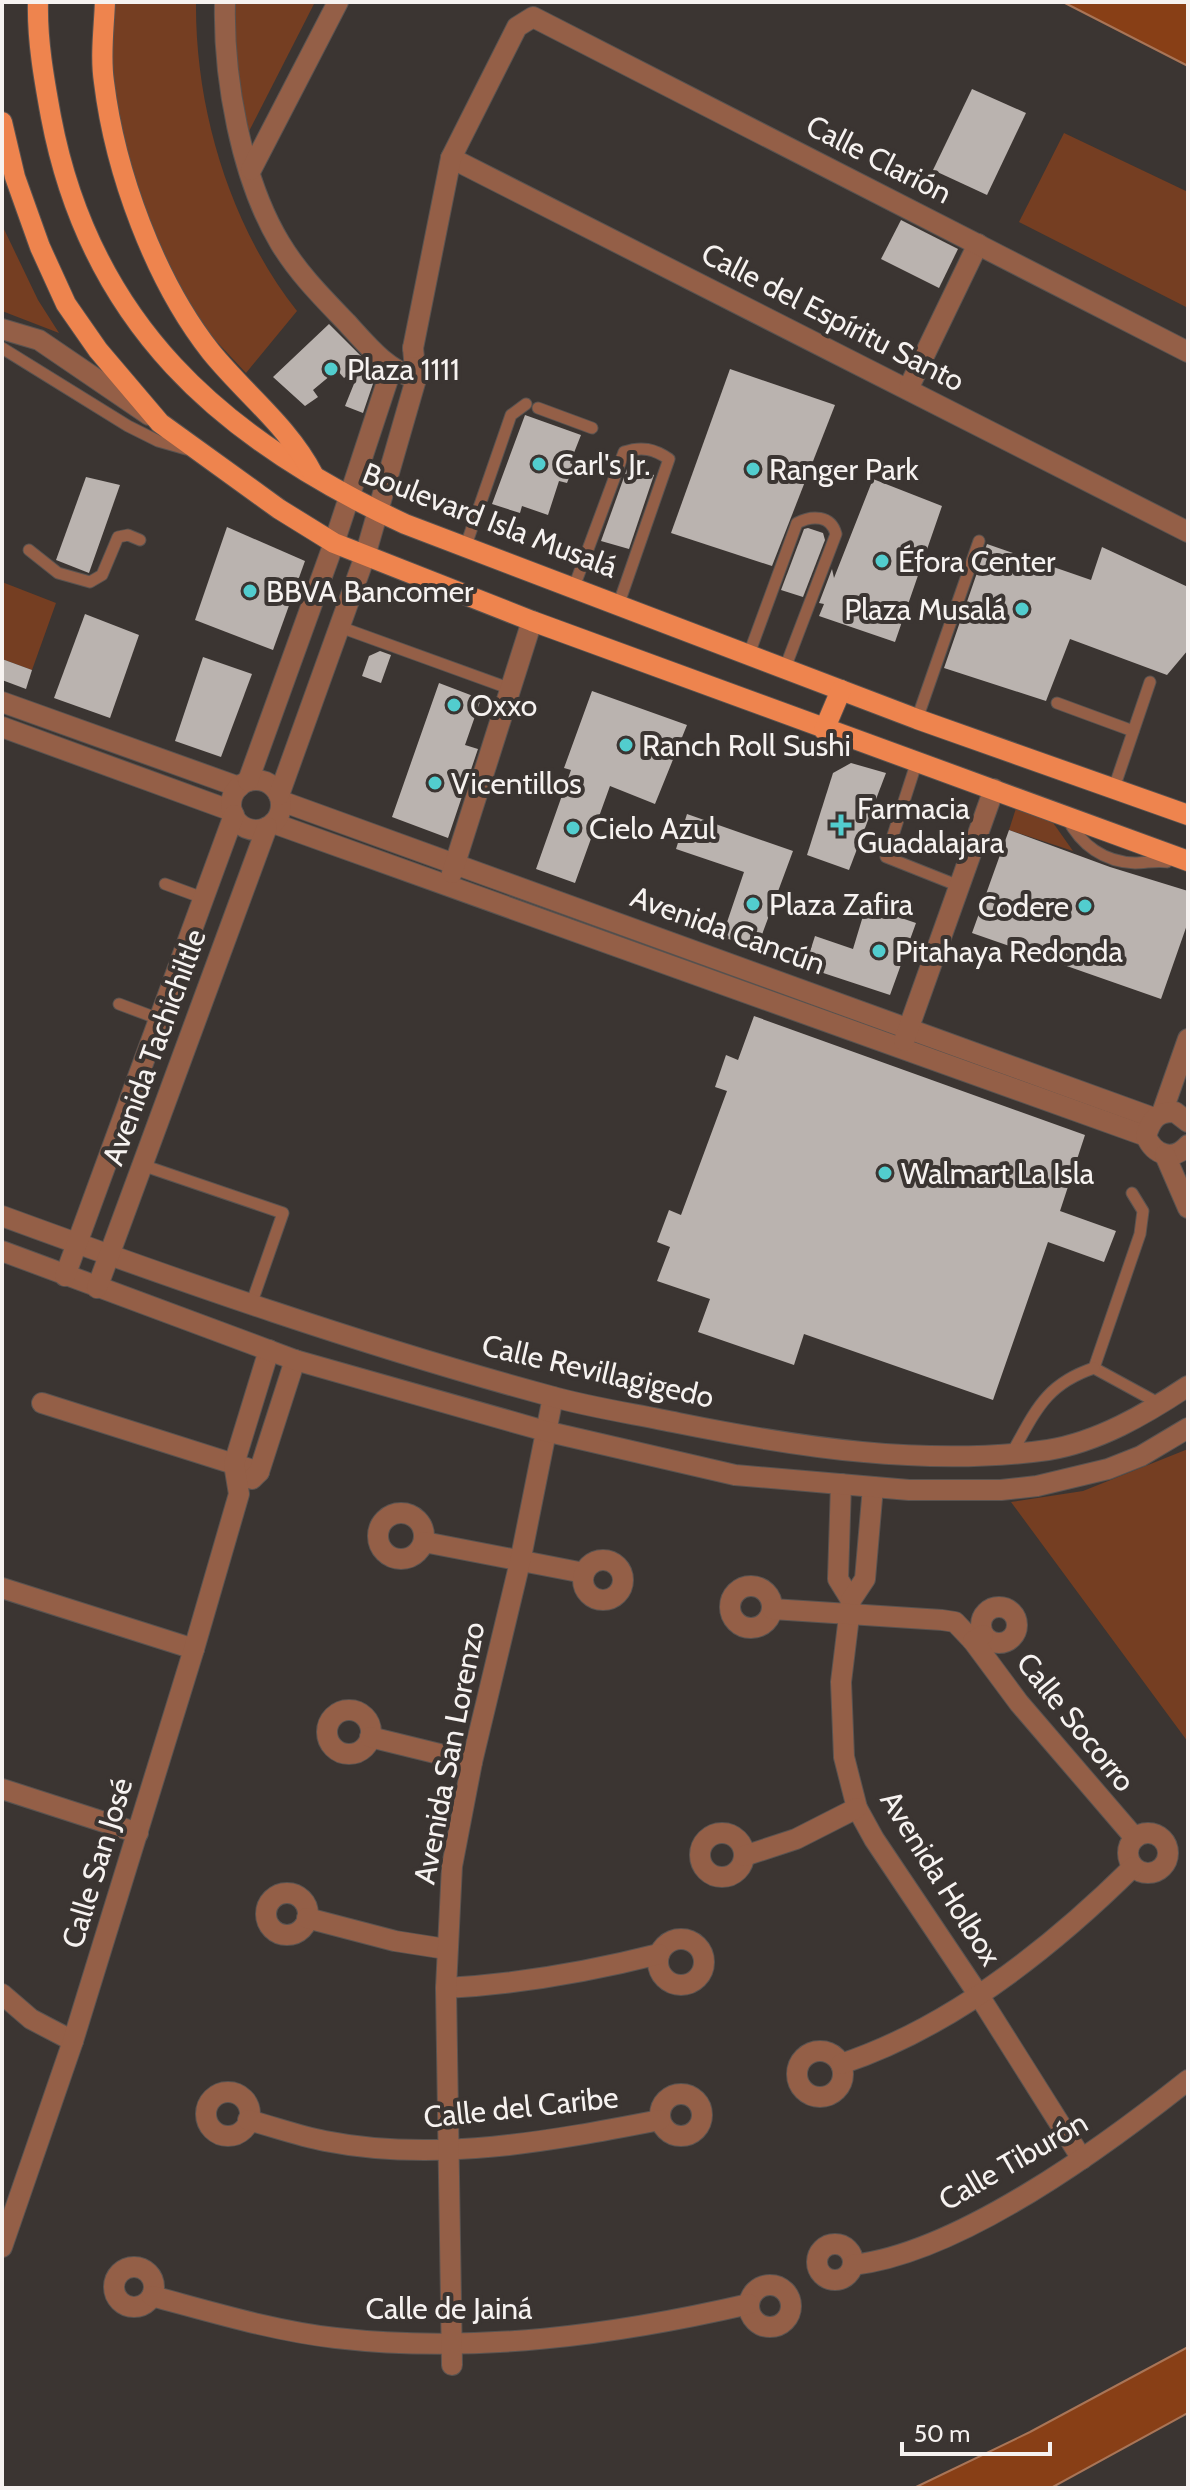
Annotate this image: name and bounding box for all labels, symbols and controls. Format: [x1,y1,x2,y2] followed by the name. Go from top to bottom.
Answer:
[800,107,958,211] street label: Calle Clarión
[695,235,971,399] street label: Calle del Espíritu Santo
[347,351,460,388] place label: Plaza 1111
[322,360,340,378] marker: Plaza 1111
[555,446,650,483] place label: Carl's Jr.
[769,451,919,488] place label: Ranger Park
[357,454,623,586] street label: Boulevard Isla Musalá
[530,455,548,473] marker: Carl's Jr.
[744,460,762,478] marker: Ranger Park
[898,543,1056,580] place label: Éfora Center
[873,552,891,570] marker: Éfora Center
[266,573,474,610] place label: BBVA Bancomer
[241,582,259,600] marker: BBVA Bancomer
[844,591,1007,628] place label: Plaza Musalá
[1013,600,1031,618] marker: Plaza Musalá
[470,687,537,724] place label: Oxxo
[445,696,463,714] marker: Oxxo
[642,727,851,764] place label: Ranch Roll Sushi
[617,736,635,754] marker: Ranch Roll Sushi
[451,765,582,802] place label: Vicentillos
[426,774,444,792] marker: Vicentillos
[857,790,1005,861] place label: Farmacia Guadalajara
[589,810,716,847] place label: Cielo Azul
[832,816,850,834] marker: Farmacia Guadalajara
[564,819,582,837] marker: Cielo Azul
[626,878,830,982] street label: Avenida Cancún
[769,886,914,923] place label: Plaza Zafira
[978,888,1069,925] place label: Codere
[744,895,762,913] marker: Plaza Zafira
[1076,897,1094,915] marker: Codere
[94,924,214,1170] street label: Avenida Tachichiltle
[895,933,1123,970] place label: Pitahaya Redonda
[870,942,888,960] marker: Pitahaya Redonda
[901,1155,1095,1192] place label: Walmart La Isla
[876,1164,894,1182] marker: Walmart La Isla
[478,1326,718,1416] street label: Calle Revillagigedo
[405,1619,493,1887] street label: Avenida San Lorenzo
[1009,1645,1143,1799] street label: Calle Socorro
[54,1773,140,1953] street label: Calle San José
[872,1784,1010,1972] street label: Avenida Holbox
[422,2078,620,2136] street label: Calle del Caribe
[932,2104,1094,2218] street label: Calle Tiburón
[365,2290,533,2327] street label: Calle de Jainá
[902,2406,1050,2456] scale bar
[914,2419,970,2448] text: 50 m

